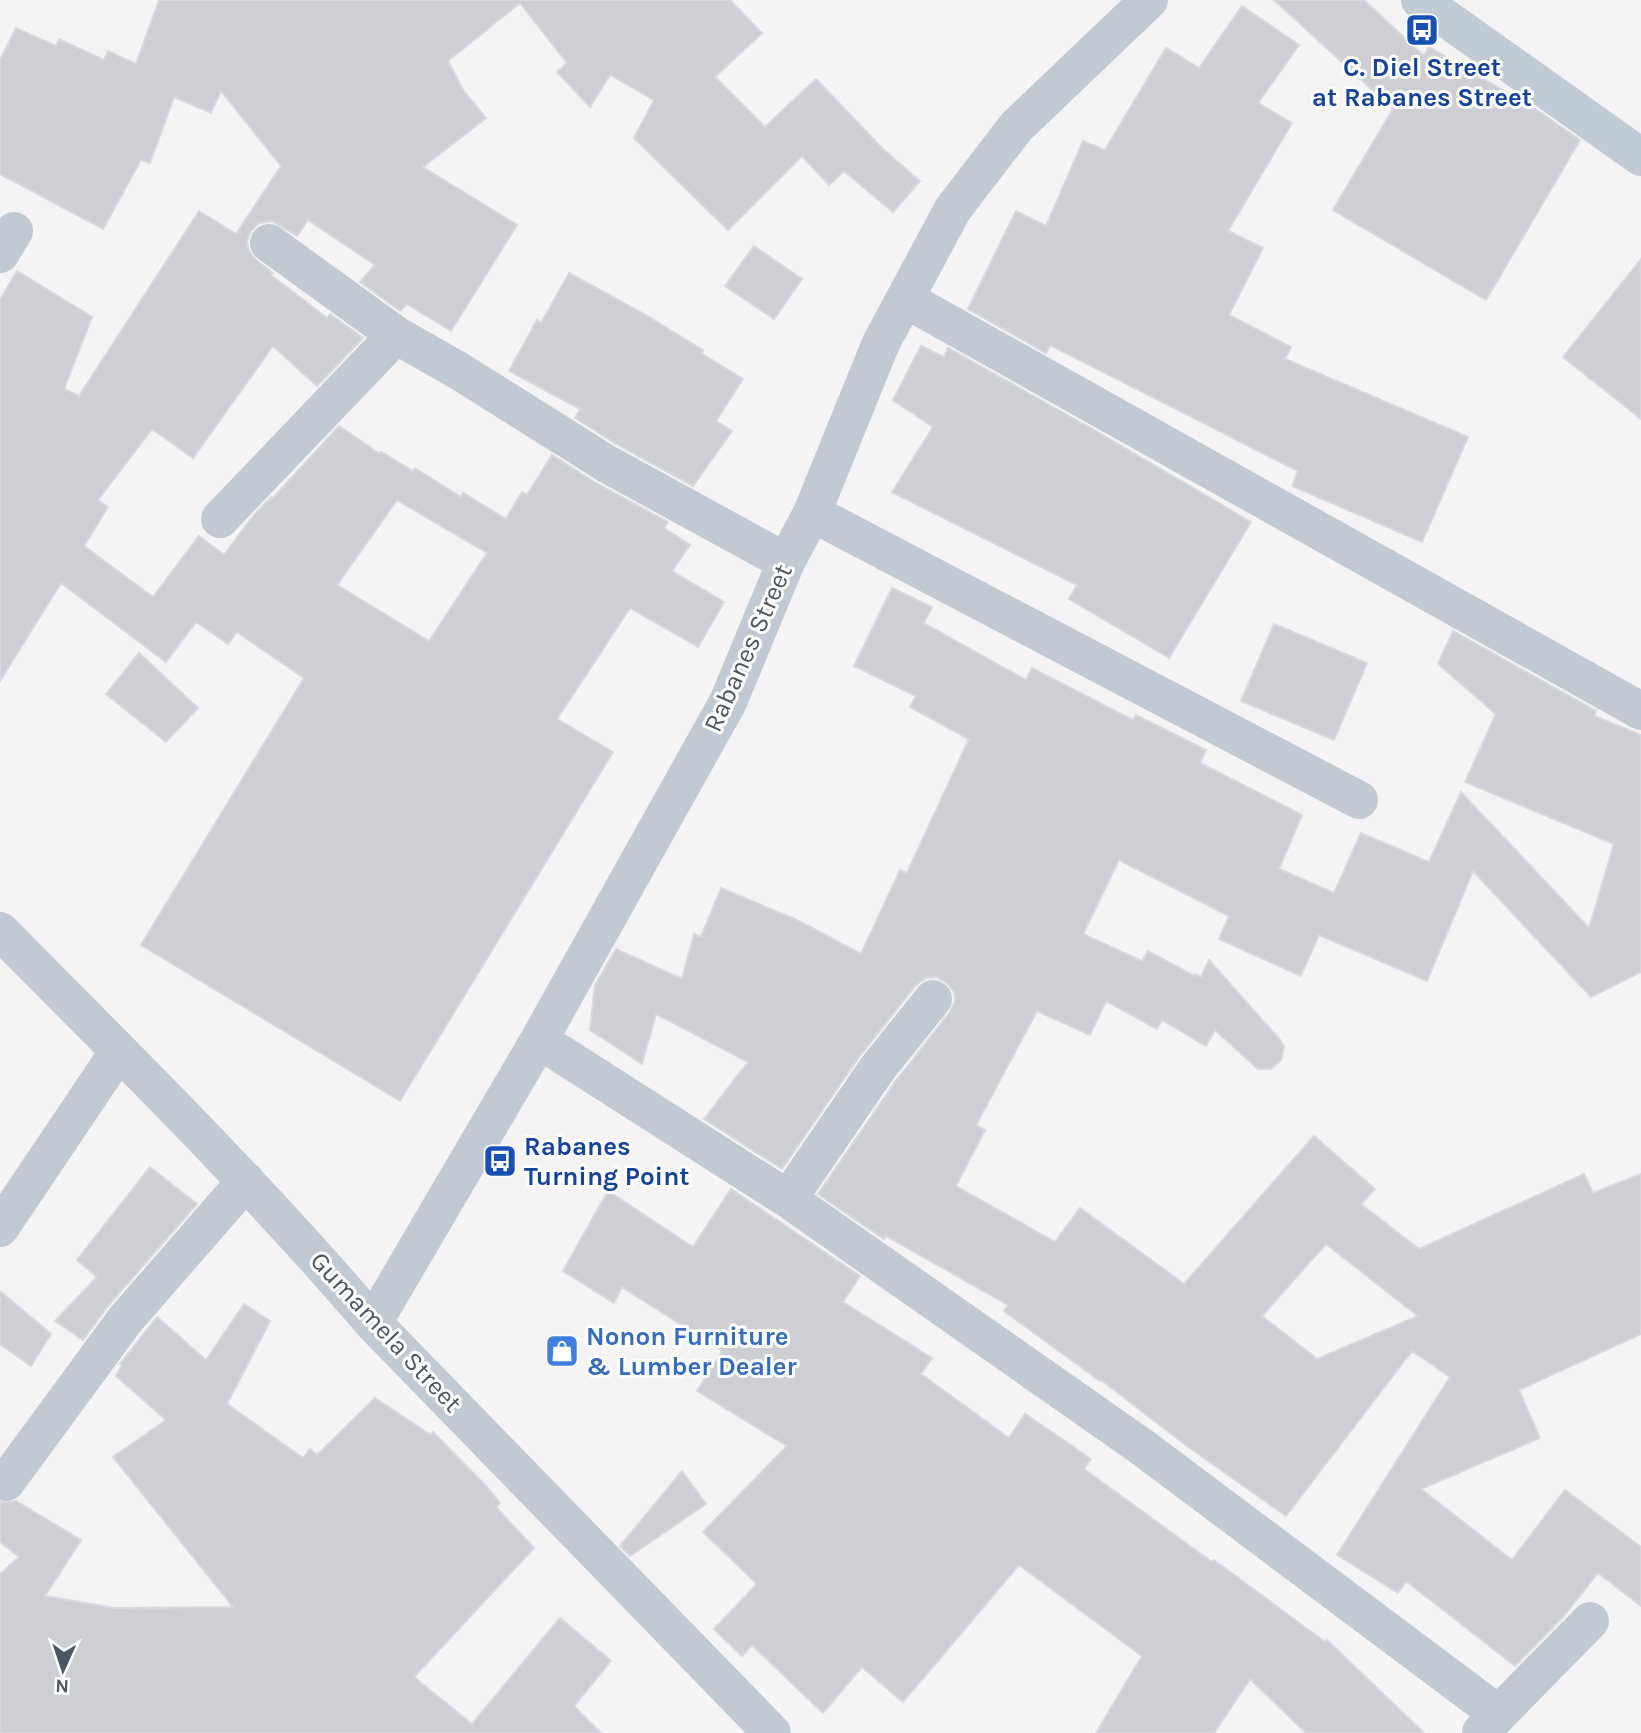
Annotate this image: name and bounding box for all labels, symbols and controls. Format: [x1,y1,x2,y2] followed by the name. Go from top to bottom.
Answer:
[1403,11,1441,49] bus stop icon: C. Diel Street at Rabanes Street
[1312,52,1532,113] place label: C. Diel Street at Rabanes Street
[697,559,799,737] street label: Rabanes Street
[524,1131,690,1192] place label: Rabanes Turning Point
[481,1142,519,1180] bus stop icon: Rabanes Turning Point
[304,1245,468,1419] street label: Gumamela Street
[586,1321,798,1382] place label: Nonon Furniture & Lumber Dealer
[543,1332,581,1370] shop icon: Nonon Furniture & Lumber Dealer
[28,1635,98,1705] north arrow
[55,1675,70,1697] text: N

